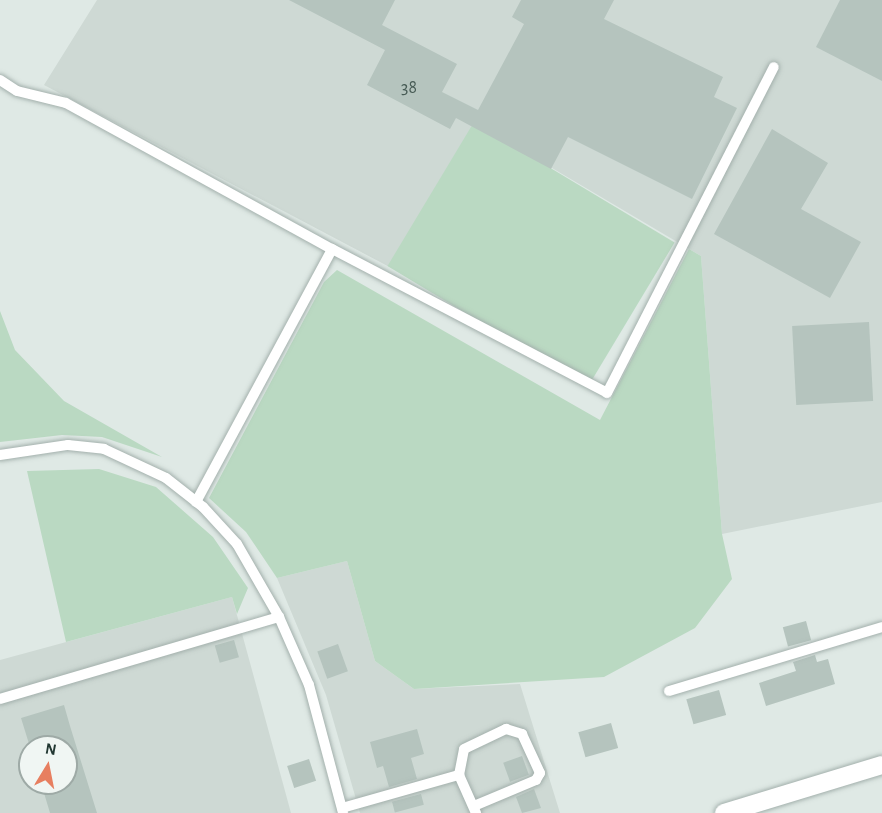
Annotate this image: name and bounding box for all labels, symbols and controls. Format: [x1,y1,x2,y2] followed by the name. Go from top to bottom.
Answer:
[401,77,417,99] house number: 38
[18,735,78,795] north arrow
[44,740,58,758] text: N

